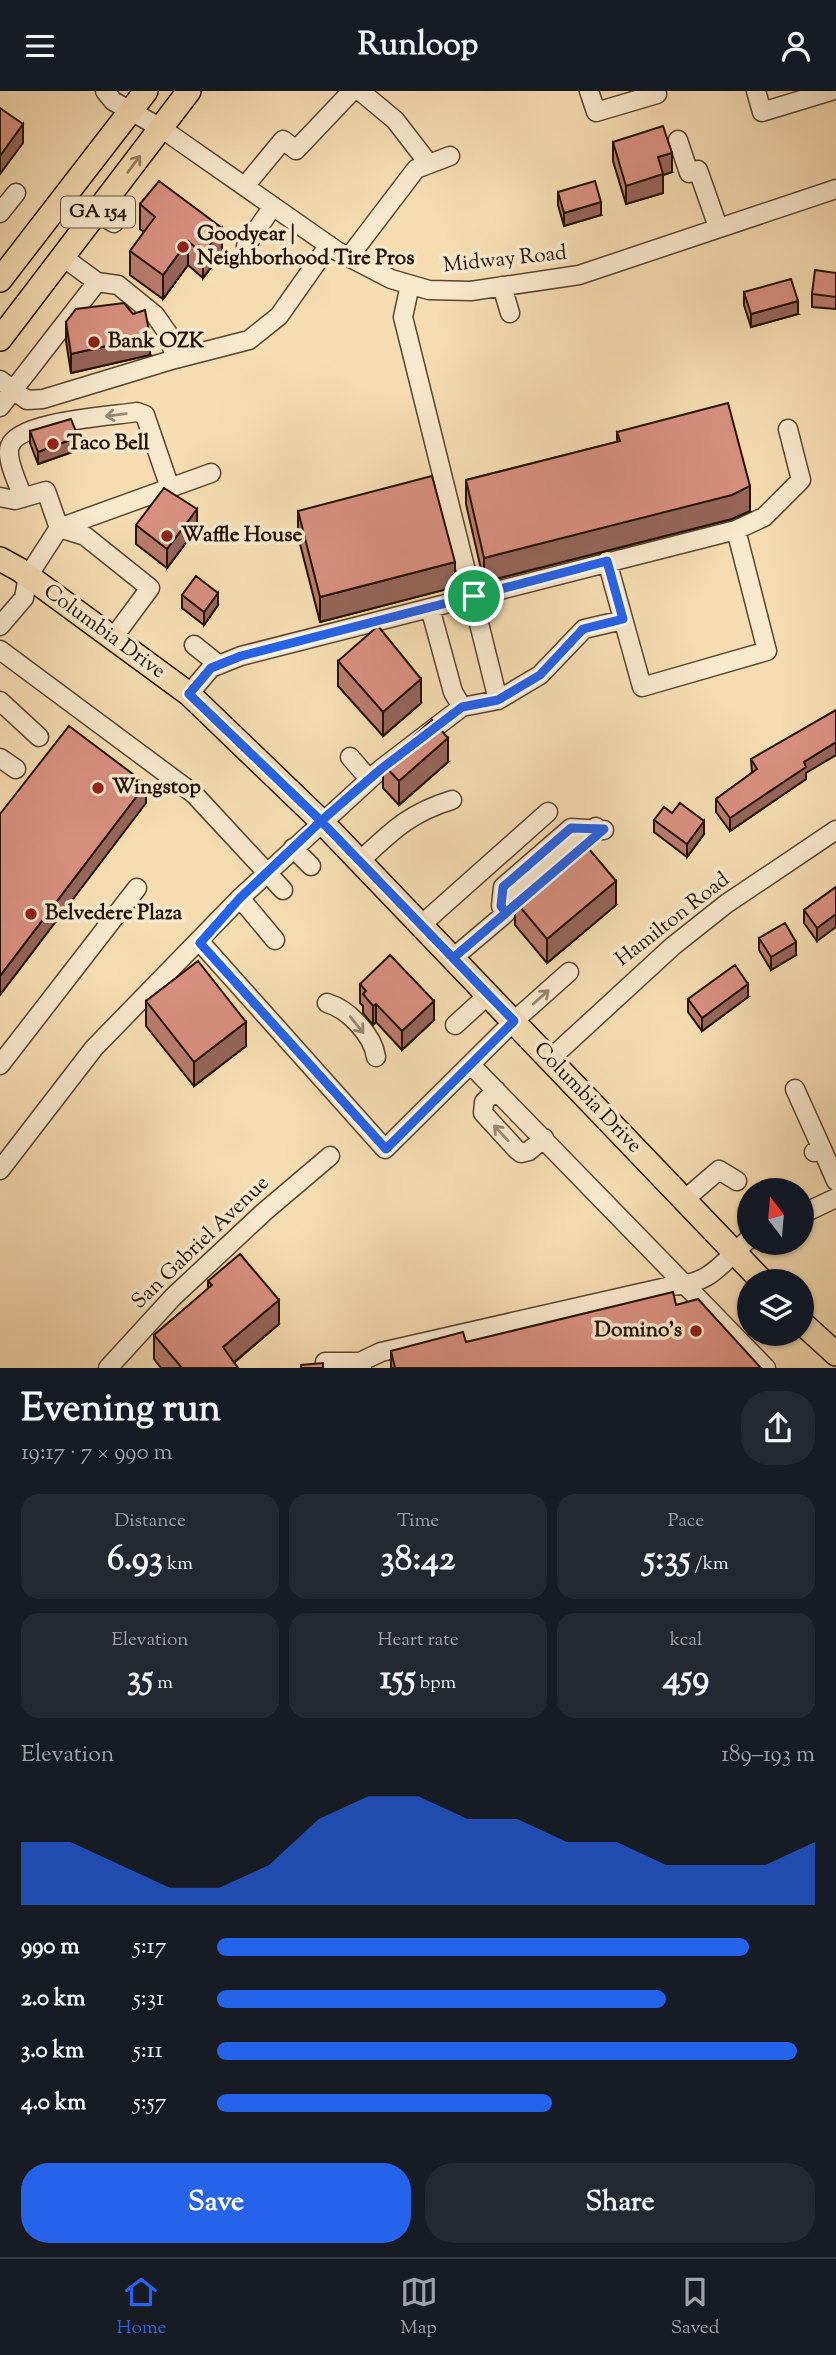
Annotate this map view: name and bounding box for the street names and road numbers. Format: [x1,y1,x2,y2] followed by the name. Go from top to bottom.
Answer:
[61,196,135,227] road number: GA 154
[442,239,568,281] street label: Midway Road
[37,577,171,687] street label: Columbia Drive
[609,866,737,974] street label: Hamilton Road
[526,1036,648,1160] street label: Columbia Drive
[125,1169,277,1317] street label: San Gabriel Avenue

